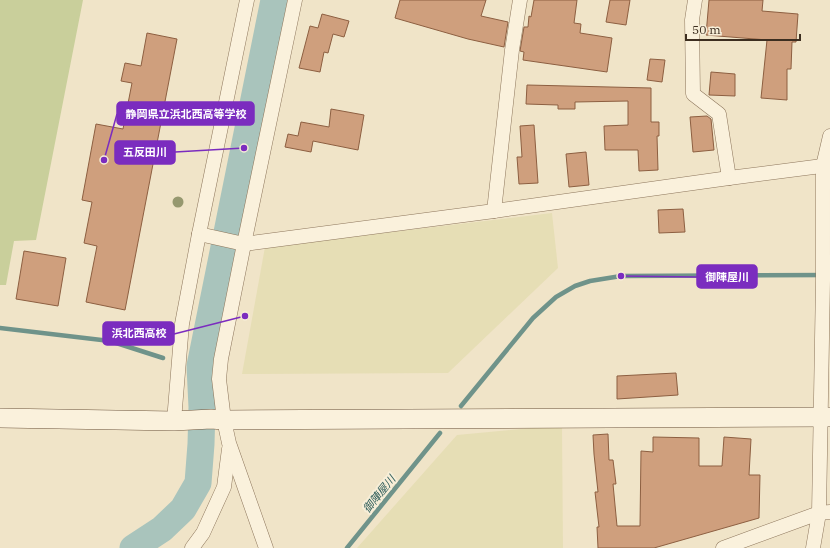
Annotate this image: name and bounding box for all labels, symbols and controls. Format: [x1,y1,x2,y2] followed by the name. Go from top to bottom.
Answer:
[686,16,800,42] scale bar
[692,22,721,37] text: 50 m
[117,102,254,125] callout: 静岡県立浜北西高等学校
[126,107,247,121] text: 静岡県立浜北西高等学校
[115,141,175,164] callout: 五反田川
[123,145,167,159] text: 五反田川
[697,265,757,288] callout: 御陣屋川
[705,270,749,284] text: 御陣屋川
[103,322,174,345] callout: 浜北西高校
[112,326,167,340] text: 浜北西高校
[360,472,399,516] water label: 御陣屋川

